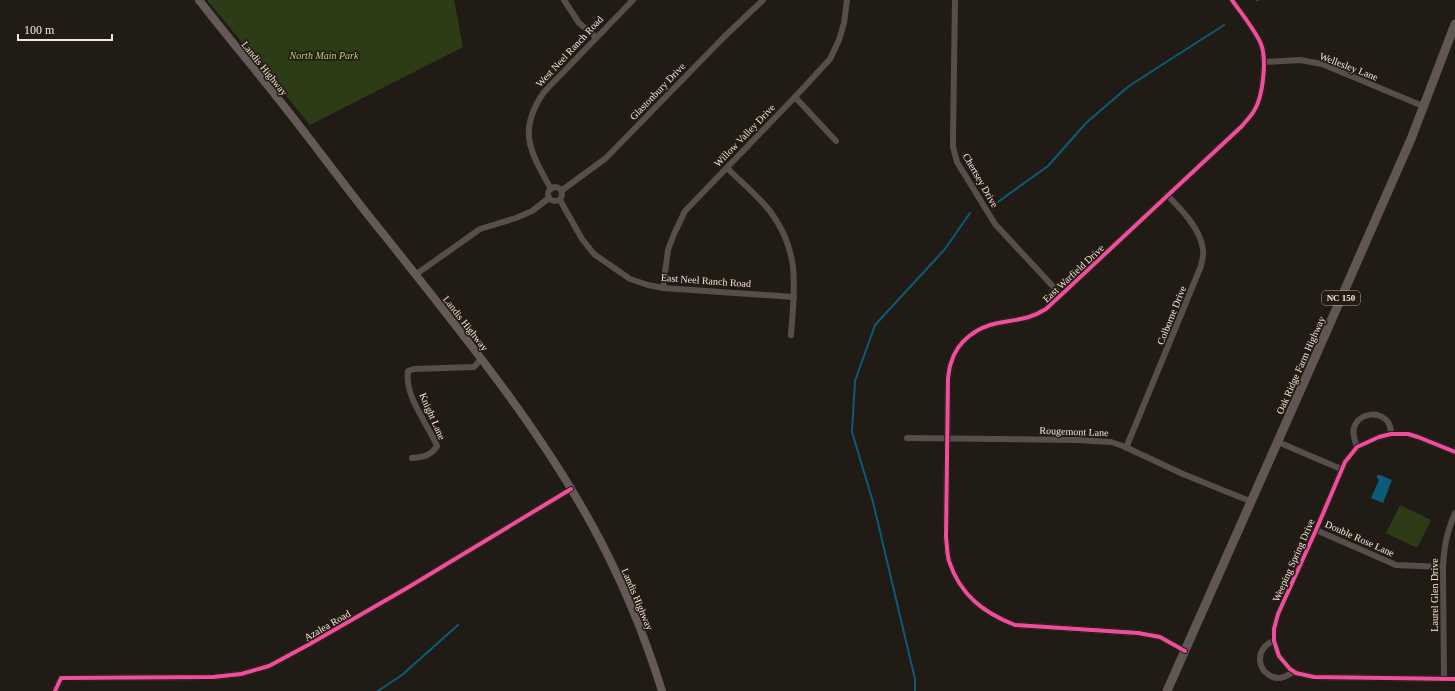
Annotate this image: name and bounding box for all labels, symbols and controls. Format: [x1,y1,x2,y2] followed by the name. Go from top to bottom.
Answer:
[534,14,605,89] street label: West Neel Ranch Road
[18,16,112,42] scale bar
[24,23,55,37] text: 100 m
[239,39,290,98] street label: Landis Highway
[289,50,359,61] park label: North Main Park
[1318,50,1380,83] street label: Wellesley Lane
[627,60,688,122] street label: Glastonbury Drive
[712,101,777,169] street label: Willow Valley Drive
[961,151,1001,210] street label: Chertsey Drive
[1041,242,1107,305] street label: East Warfield Drive
[661,272,751,289] street label: East Neel Ranch Road
[1155,284,1188,346] street label: Colborne Drive
[1322,291,1360,305] road number: NC 150
[441,294,490,353] street label: Landis Highway
[1274,315,1327,416] street label: Oak Ridge Farm Highway
[417,391,448,442] street label: Knight Lane
[1039,425,1109,438] street label: Rougemont Lane
[1270,516,1317,603] street label: Weeping Spring Drive
[1324,518,1397,559] street label: Double Rose Lane
[1429,558,1440,632] street label: Laurel Glen Drive
[620,566,656,632] street label: Landis Highway
[302,608,352,643] street label: Azalea Road

